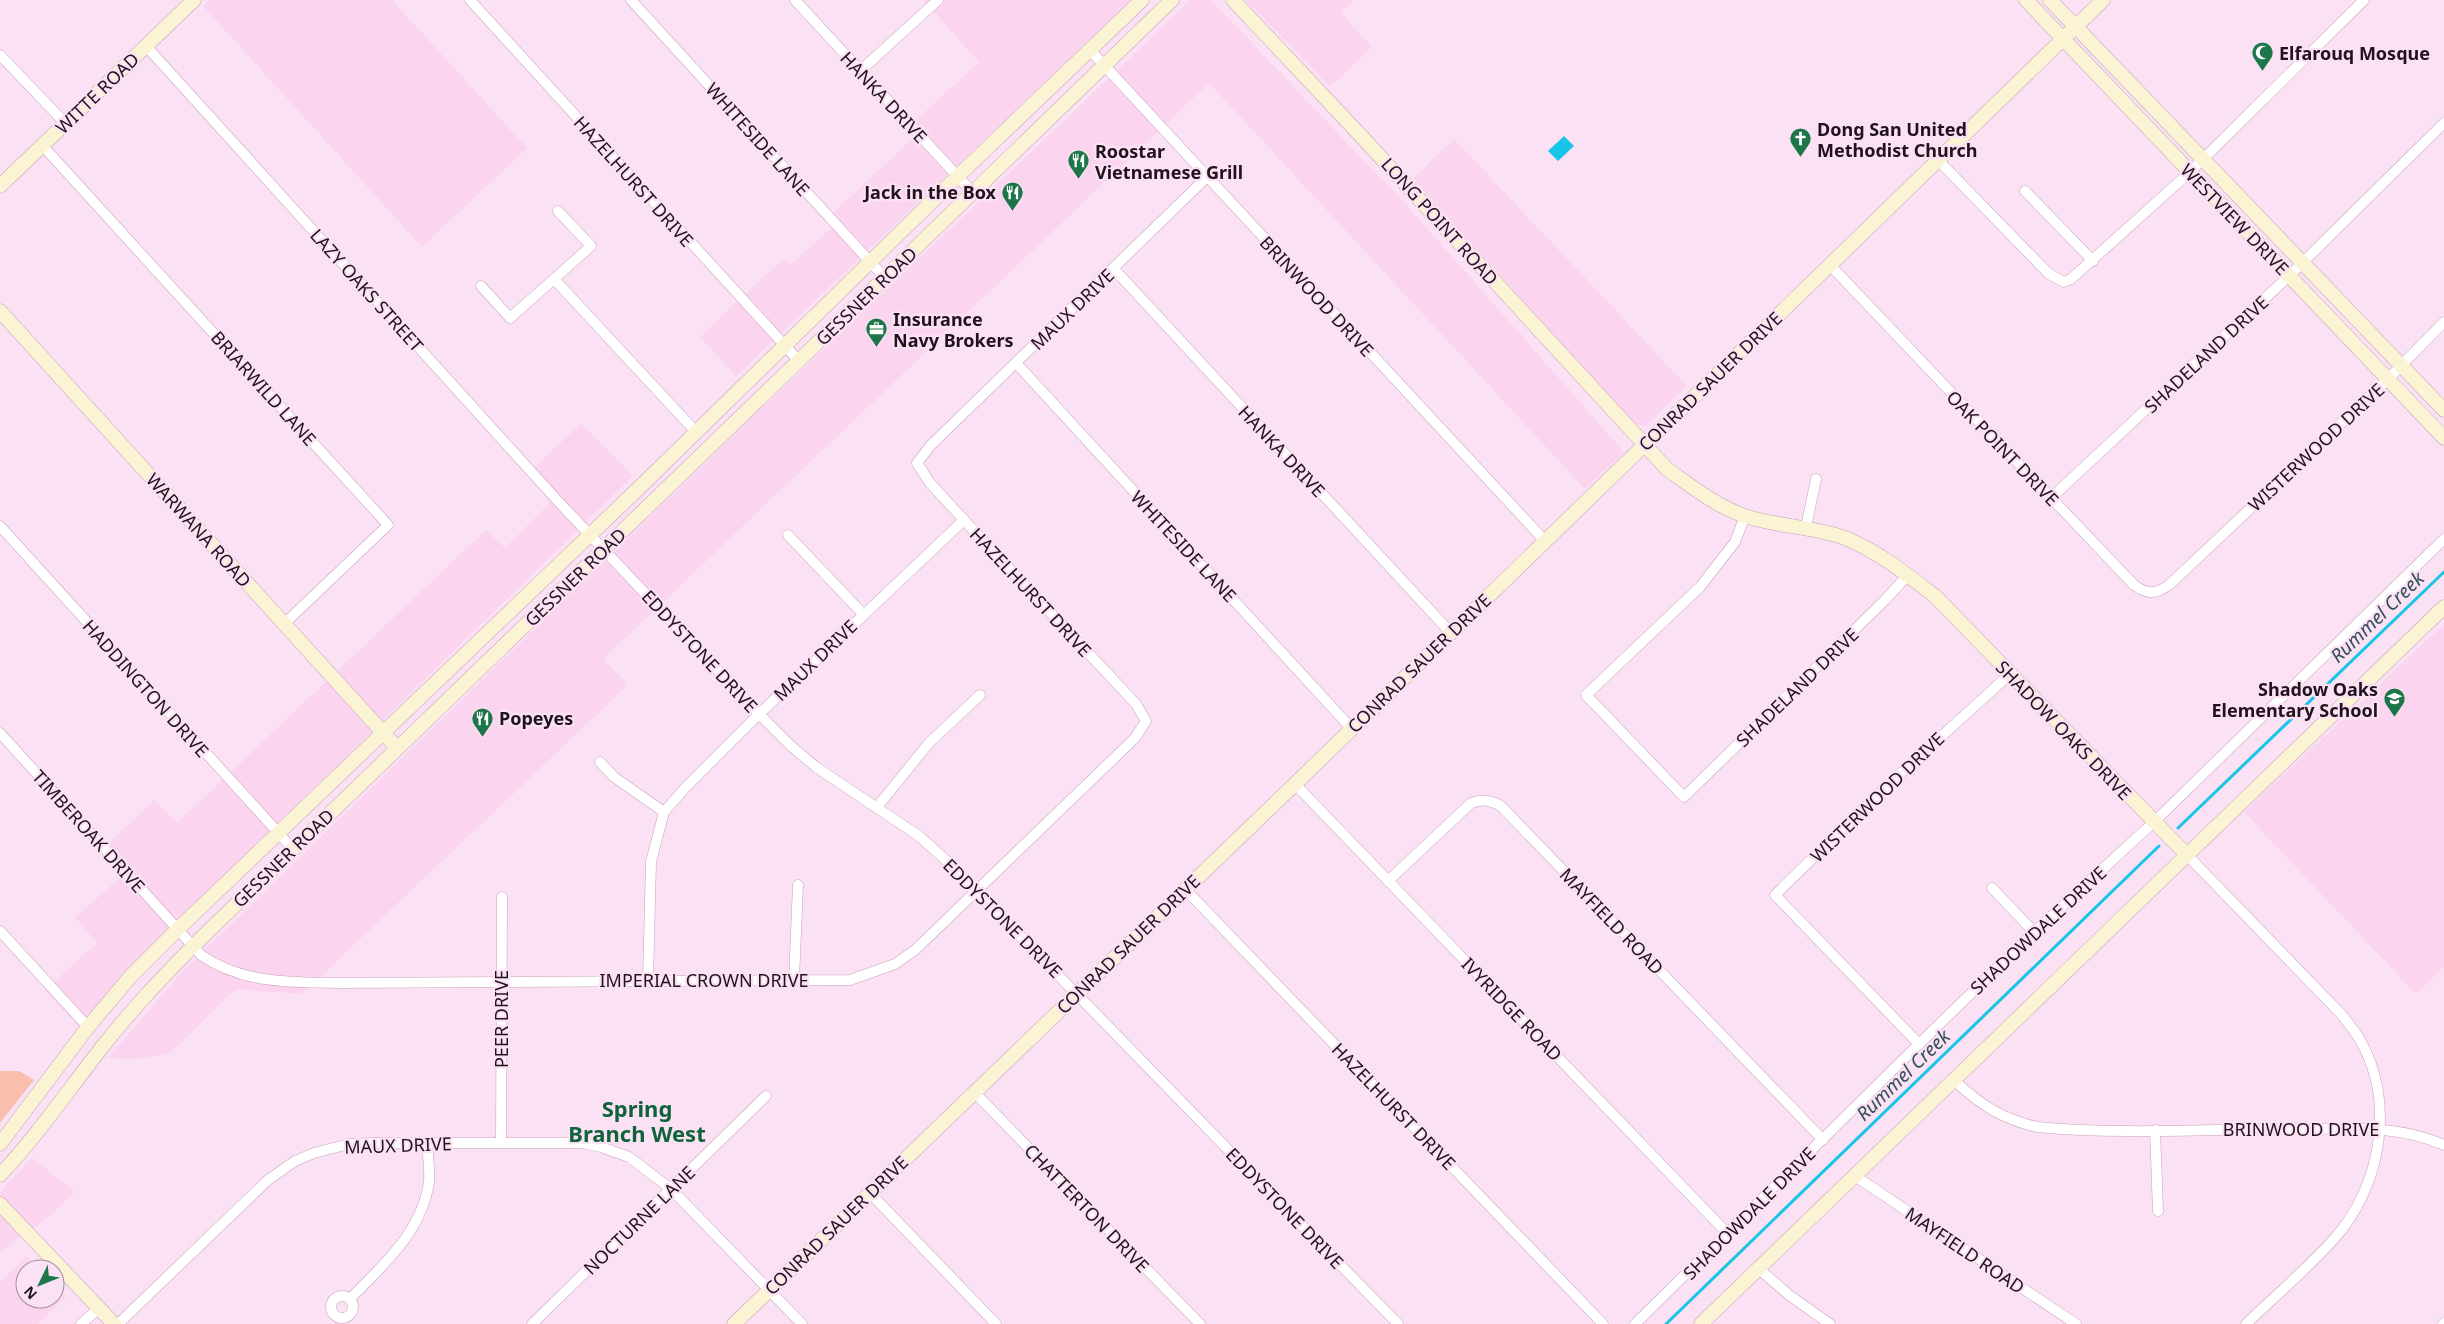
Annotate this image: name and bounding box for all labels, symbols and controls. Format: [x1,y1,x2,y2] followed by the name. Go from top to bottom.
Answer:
[2251,41,2275,72] mosque icon: Elfarouq Mosque
[2279,41,2430,65] place label: Elfarouq Mosque
[835,46,933,148] street label: HANKA DRIVE
[50,47,144,139] street label: WITTE ROAD
[701,77,815,201] street label: WHITESIDE LANE
[569,111,699,251] street label: HAZELHURST DRIVE
[1817,117,1977,162] place label: Dong San United Methodist Church
[1789,127,1813,158] church icon: Dong San United Methodist Church
[1095,139,1243,184] place label: Roostar Vietnamese Grill
[1067,149,1091,180] restaurant icon: Roostar Vietnamese Grill
[1376,152,1504,290] street label: LONG POINT ROAD
[2176,158,2294,280] street label: WESTVIEW DRIVE
[862,180,997,204] place label: Jack in the Box
[1000,180,1024,211] restaurant icon: Jack in the Box
[305,223,429,357] street label: LAZY OAKS STREET
[1255,231,1379,361] street label: BRINWOOD DRIVE
[810,242,922,350] street label: GESSNER ROAD
[1025,263,1119,355] street label: MAUX DRIVE
[2139,290,2273,418] street label: SHADELAND DRIVE
[1633,306,1787,456] street label: CONRAD SAUER DRIVE
[893,307,1014,352] place label: Insurance Navy Brokers
[865,317,889,348] office icon: Insurance Navy Brokers
[206,326,322,450] street label: BRIARWILD LANE
[2243,378,2389,516] street label: WISTERWOOD DRIVE
[1942,385,2064,511] street label: OAK POINT DRIVE
[1233,400,1331,502] street label: HANKA DRIVE
[141,468,257,592] street label: WARWANA ROAD
[1126,485,1242,607] street label: WHITESIDE LANE
[965,522,1097,662] street label: HAZELHURST DRIVE
[519,523,631,631] street label: GESSNER ROAD
[2324,565,2430,668] water label: Rummel Creek
[637,584,763,718] street label: EDDYSTONE DRIVE
[1342,588,1496,738] street label: CONRAD SAUER DRIVE
[78,614,214,762] street label: HADDINGTON DRIVE
[768,614,862,706] street label: MAUX DRIVE
[1731,622,1863,752] street label: SHADELAND DRIVE
[1991,655,2137,805] street label: SHADOW OAKS DRIVE
[2211,677,2378,722] place label: Shadow Oaks Elementary School
[2382,687,2406,718] school or university icon: Shadow Oaks Elementary School
[471,706,495,737] restaurant icon: Popeyes
[499,706,573,730] place label: Popeyes
[1805,727,1949,867] street label: WISTERWOOD DRIVE
[27,764,151,898] street label: TIMBEROAK DRIVE
[227,804,339,912] street label: GESSNER ROAD
[938,853,1068,983] street label: EDDYSTONE DRIVE
[1965,860,2111,1000] street label: SHADOWDALE DRIVE
[1555,863,1669,979] street label: MAYFIELD ROAD
[1051,869,1205,1019] street label: CONRAD SAUER DRIVE
[1457,952,1567,1066] street label: IVYRIDGE ROAD
[599,968,809,992] street label: IMPERIAL CROWN DRIVE
[489,970,513,1068] street label: PEER DRIVE
[1850,1023,1956,1126] water label: Rummel Creek
[1327,1037,1461,1175] street label: HAZELHURST DRIVE
[568,1093,706,1148] district label: Spring Branch West
[2223,1117,2379,1141] street label: BRINWOOD DRIVE
[344,1131,452,1159] street label: MAUX DRIVE
[1019,1139,1155,1277] street label: CHATTERTON DRIVE
[1221,1142,1349,1274] street label: EDDYSTONE DRIVE
[1678,1142,1820,1284] street label: SHADOWDALE DRIVE
[759,1150,913,1300] street label: CONRAD SAUER DRIVE
[578,1160,700,1280] street label: NOCTURNE LANE
[1901,1201,2029,1299] street label: MAYFIELD ROAD
[15,1259,65,1309] north arrow
[19,1283,41,1304] text: N

